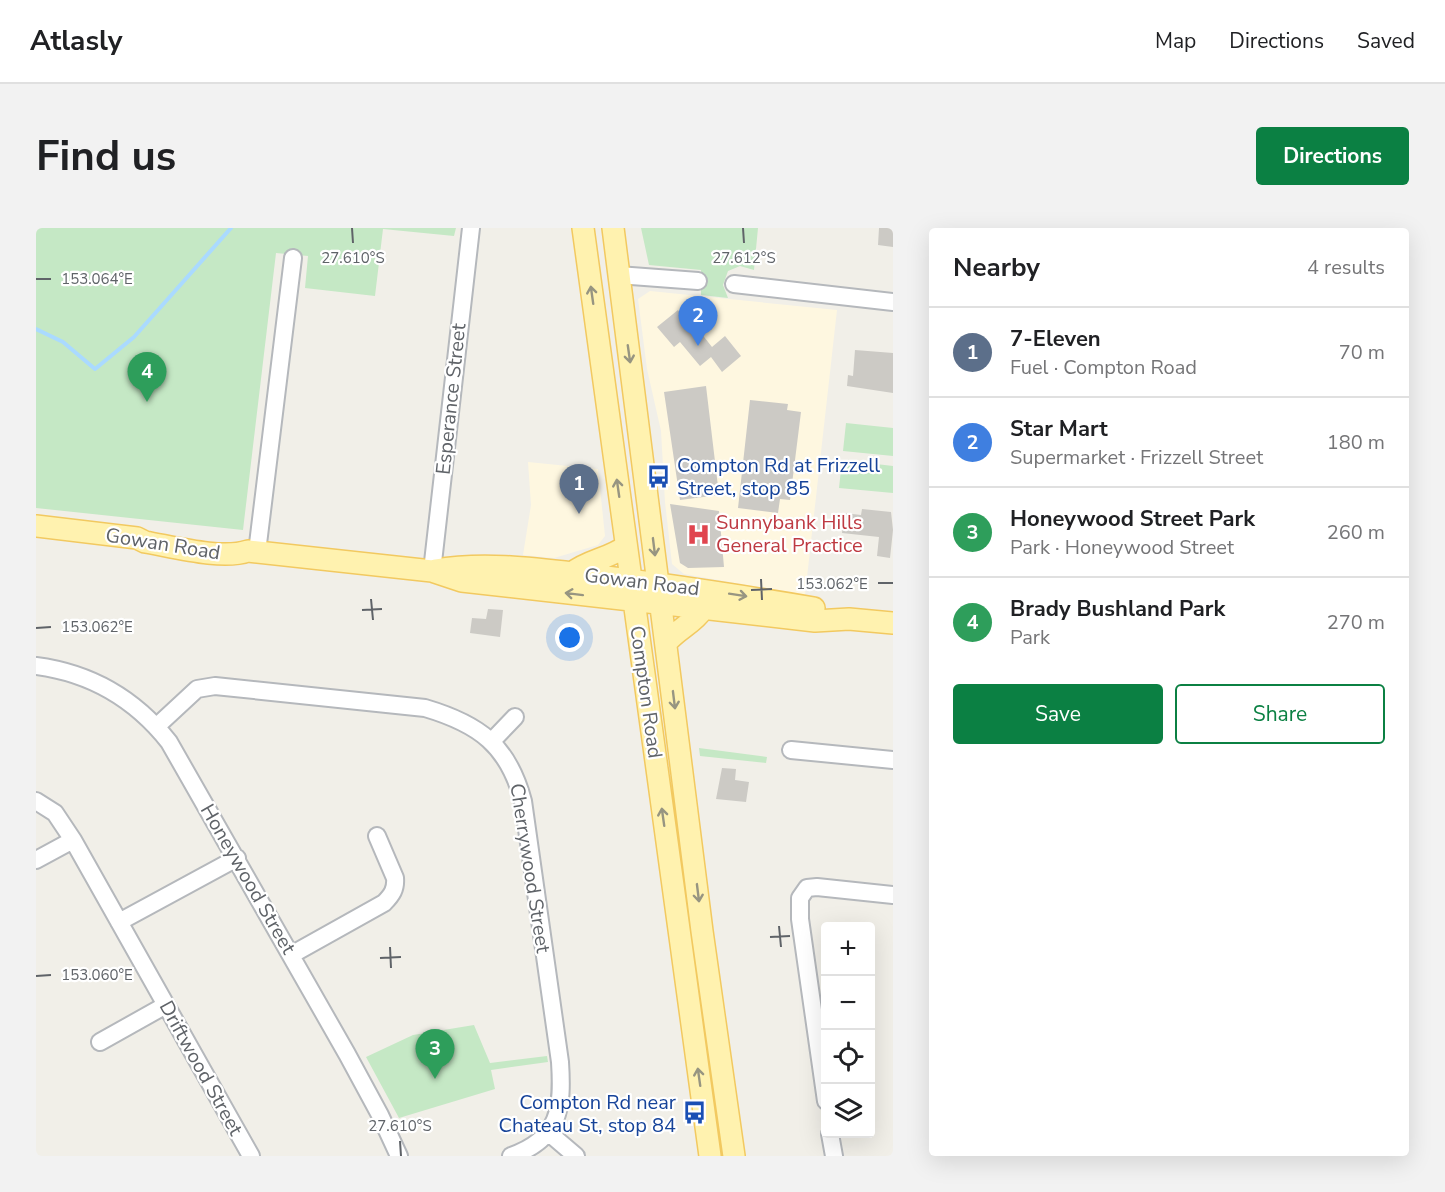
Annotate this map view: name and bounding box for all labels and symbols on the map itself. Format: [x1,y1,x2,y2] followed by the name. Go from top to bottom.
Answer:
[321,248,385,268] text: 27.610°S
[712,248,776,268] text: 27.612°S
[61,269,133,289] text: 153.064°E
[586,285,597,305] one-way arrow
[678,296,718,346] pin: 2
[430,321,472,476] street label: Esperance Street
[624,343,635,363] one-way arrow
[128,352,166,402] pin: 4
[677,452,880,502] place label: Compton Rd at Frizzell Street, stop 85
[646,463,672,489] bus stop icon: Compton Rd at Frizzell Street, stop 85
[560,464,598,514] pin: 1
[612,478,623,498] one-way arrow
[716,509,863,559] place label: Sunnybank Hills General Practice
[685,521,711,547] hospital icon: Sunnybank Hills General Practice
[104,522,222,566] street label: Gowan Road
[649,537,660,556] one-way arrow
[583,562,701,602] street label: Gowan Road
[796,574,868,594] text: 153.062°E
[565,588,585,599] one-way arrow
[727,589,747,600] one-way arrow
[61,617,133,637] text: 153.062°E
[555,623,584,652] your location
[623,624,669,760] street label: Compton Road
[669,689,680,709] one-way arrow
[503,781,557,956] street label: Cherrywood Street
[194,799,302,960] street label: Honeywood Street
[658,807,669,827] one-way arrow
[692,883,703,903] one-way arrow
[61,965,133,985] text: 153.060°E
[153,996,250,1141] street label: Driftwood Street
[416,1030,454,1079] pin: 3
[693,1068,704,1088] one-way arrow
[499,1089,676,1139] place label: Compton Rd near Chateau St, stop 84
[681,1100,707,1126] bus stop icon: Compton Rd near Chateau St, stop 84
[368,1116,432,1136] text: 27.610°S

